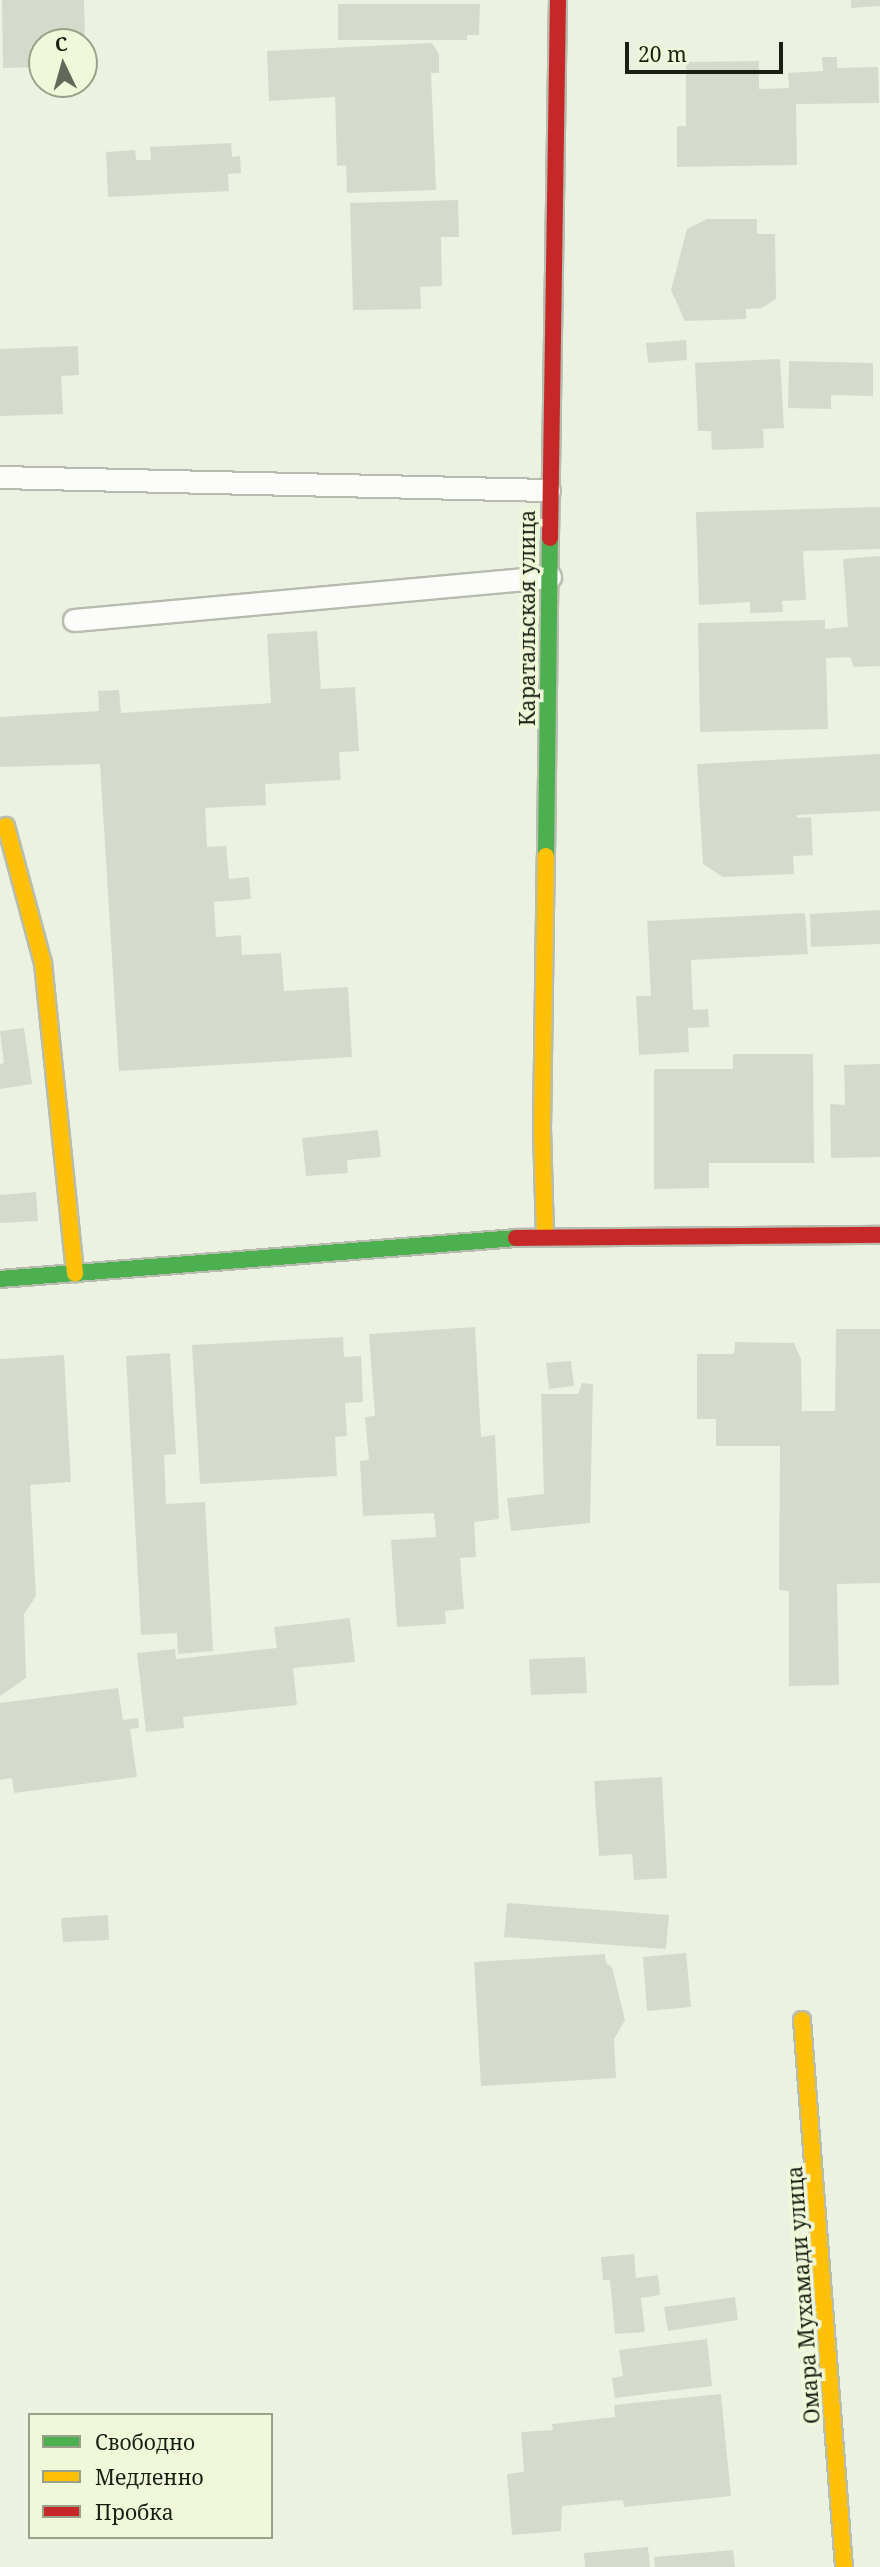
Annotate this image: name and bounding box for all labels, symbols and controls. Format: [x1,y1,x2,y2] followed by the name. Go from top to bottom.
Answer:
[28,28,98,98] north arrow
[628,28,786,72] scale bar
[54,31,69,58] text: С
[638,40,687,68] text: 20 m
[514,510,540,726] street label: Каратальская улица
[781,2165,825,2425] street label: Омара Мухамади улица
[28,2413,273,2539] legend
[95,2428,195,2456] text: Свободно
[95,2463,204,2491] text: Медленно
[95,2498,174,2526] text: Пробка

